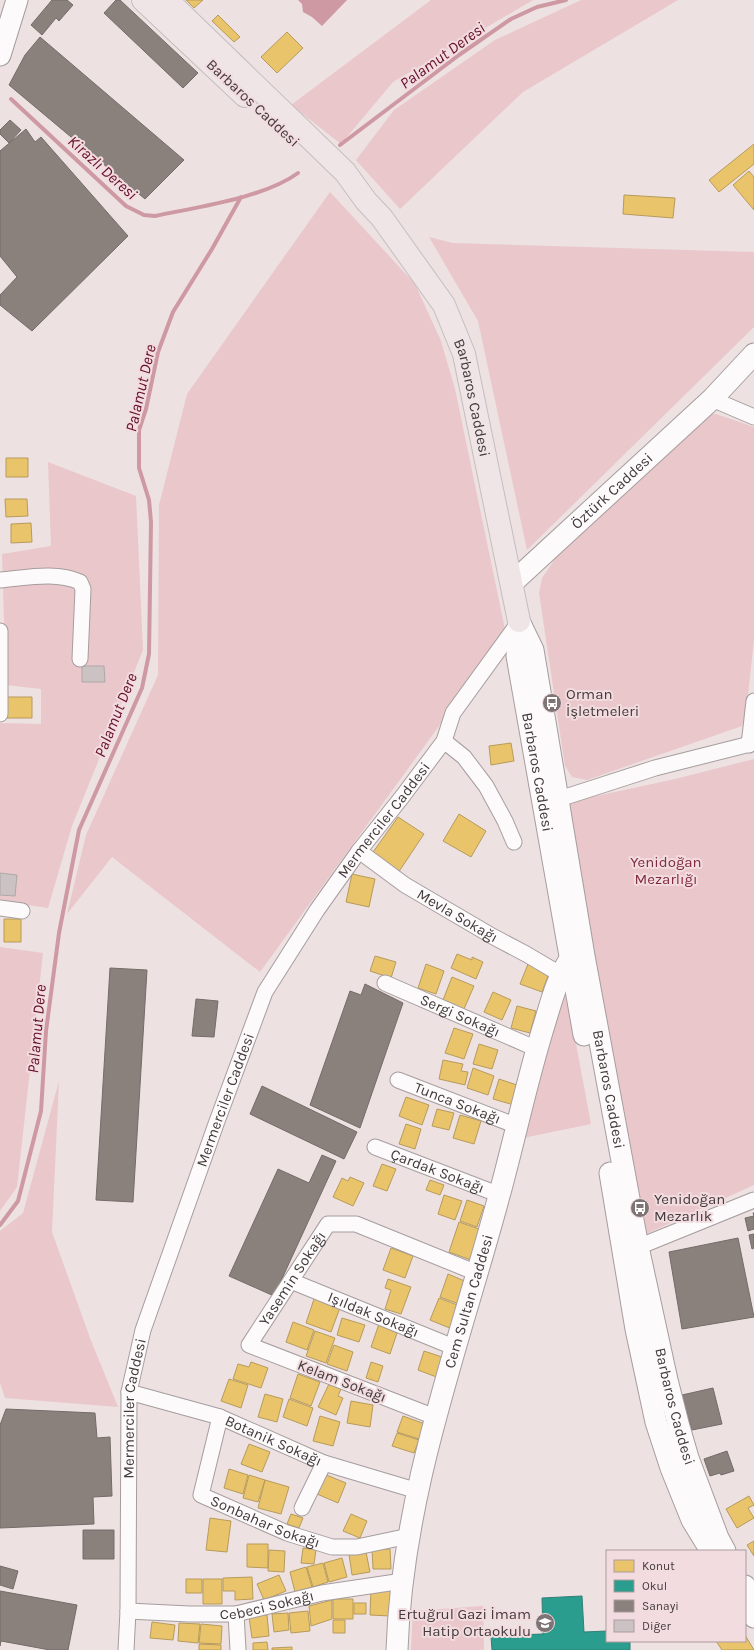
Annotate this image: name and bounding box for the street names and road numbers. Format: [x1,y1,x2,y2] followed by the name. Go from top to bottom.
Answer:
[203,55,303,151] street label: Barbaros Caddesi
[450,336,494,459] street label: Barbaros Caddesi
[568,449,657,533] street label: Öztürk Caddesi
[518,711,557,833] street label: Barbaros Caddesi
[334,759,434,882] street label: Mermerciler Caddesi
[414,885,501,946] street label: Mevla Sokağı
[417,990,503,1041] street label: Sergi Sokağı
[589,1028,629,1150] street label: Barbaros Caddesi
[193,1030,258,1169] street label: Mermerciler Caddesi
[412,1078,503,1128] street label: Tunca Sokağı
[388,1145,487,1197] street label: Çardak Sokağı
[255,1228,330,1329] street label: Yasemin Sokağı
[441,1232,497,1370] street label: Cem Sultan Caddesi
[325,1288,422,1341] street label: Işıldak Sokağı
[120,1337,150,1479] street label: Mermerciler Caddesi
[651,1346,699,1468] street label: Barbaros Caddesi
[295,1356,389,1406] street label: Kelam Sokağı
[222,1411,325,1470] street label: Botanik Sokağı
[208,1491,322,1552] street label: Sonbahar Sokağı
[220,1586,316,1623] street label: Cebeci Sokağı

